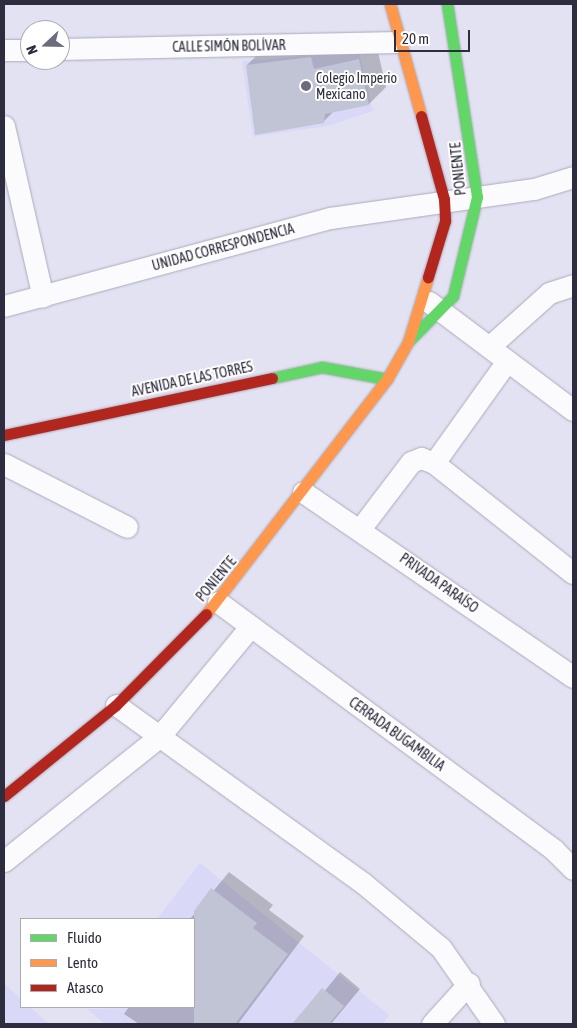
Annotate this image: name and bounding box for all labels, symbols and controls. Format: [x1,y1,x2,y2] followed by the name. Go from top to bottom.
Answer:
[20,20,70,70] north arrow
[397,20,473,52] scale bar
[402,30,429,47] text: 20 m
[172,37,286,55] street label: CALLE SIMÓN BOLÍVAR
[23,43,41,57] text: N
[316,70,397,102] place label: Colegio Imperio Mexicano
[300,80,312,92] marker: Colegio Imperio Mexicano
[447,142,469,196] street label: PONIENTE
[150,220,296,274] street label: UNIDAD CORRESPONDENCIA
[130,358,254,400] street label: AVENIDA DE LAS TORRES
[396,550,482,616] street label: PRIVADA PARAÍSO
[192,553,240,605] street label: PONIENTE
[346,694,448,774] street label: CERRADA BUGAMBILIA
[20,918,195,1008] legend
[67,929,102,946] text: Fluido
[67,954,98,971] text: Lento
[67,979,104,996] text: Atasco

